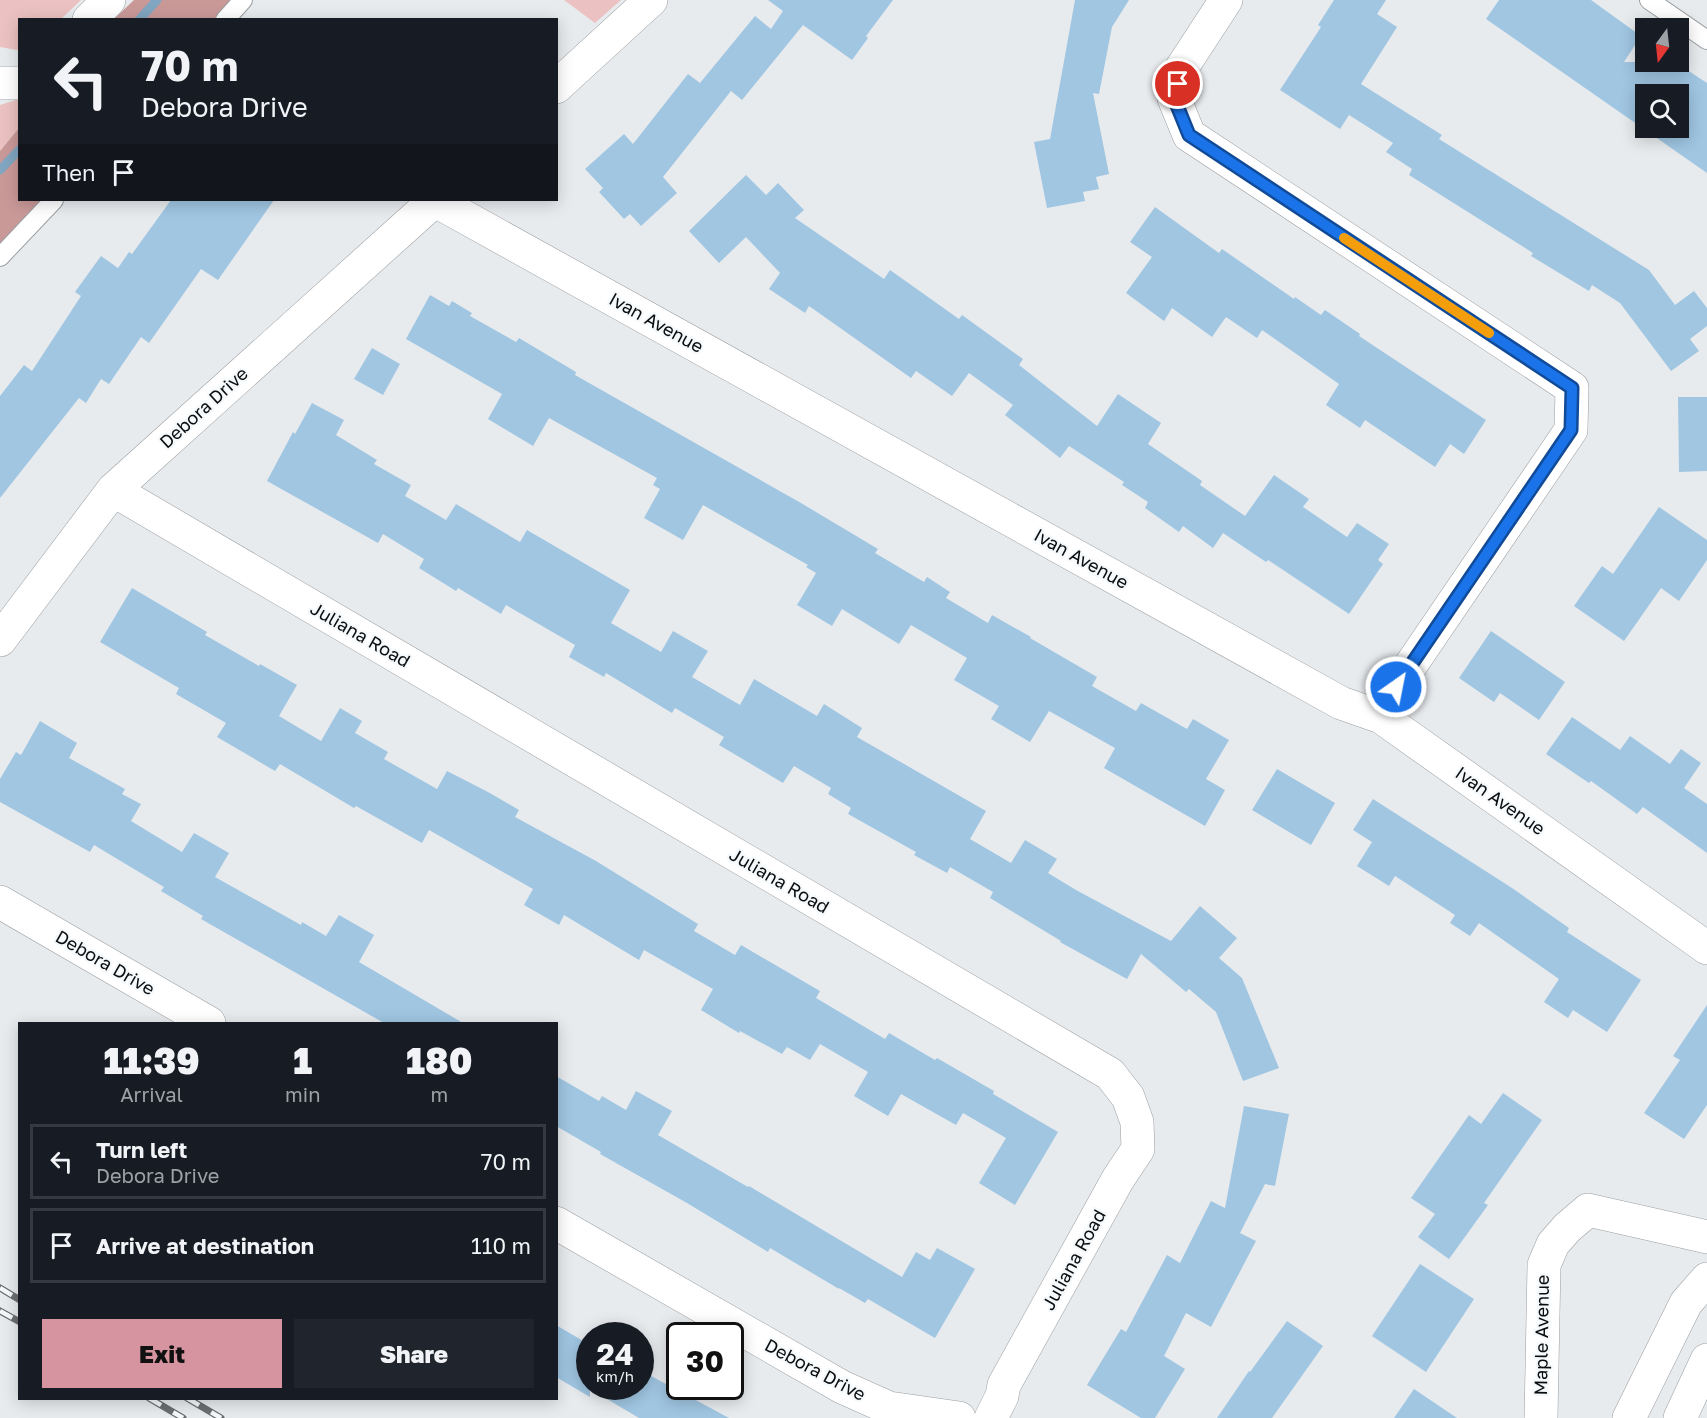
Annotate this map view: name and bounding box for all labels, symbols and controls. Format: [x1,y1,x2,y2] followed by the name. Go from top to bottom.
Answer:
[1635,18,1689,72] north arrow
[1635,18,1689,138] map controls
[141,40,238,90] text: 70 m
[42,42,120,120] icon: left
[1152,58,1203,109] pin
[1161,67,1194,100] icon: arrive
[1635,84,1689,138] button: search
[141,91,308,123] text: Debora Drive
[107,156,140,189] icon: arrive
[42,159,95,186] text: Then
[605,287,708,357] street label: Ivan Avenue
[155,362,252,453] street label: Debora Drive
[1030,523,1133,593] street label: Ivan Avenue
[307,597,414,672] street label: Juliana Road
[1364,655,1428,719] position arrow
[1451,761,1550,839] street label: Ivan Avenue
[726,843,833,918] street label: Juliana Road
[52,925,159,999] street label: Debora Drive
[104,1039,200,1082] text: 11:39
[293,1039,312,1082] text: 1
[406,1039,472,1082] text: 180
[120,1082,183,1106] text: Arrival
[285,1082,320,1106] text: min
[430,1082,448,1106] text: m
[96,1136,187,1163] text: Turn left
[45,1145,78,1178] icon: left
[481,1148,531,1175] text: 70 m
[96,1163,219,1187] text: Debora Drive
[1036,1205,1110,1314] street label: Juliana Road
[45,1229,78,1262] icon: arrive
[96,1232,314,1259] text: Arrive at destination
[471,1232,531,1259] text: 110 m
[1529,1274,1553,1396] street label: Maple Avenue
[42,1319,282,1388] button: Exit
[294,1319,534,1388] button: Share
[666,1322,744,1400] speed limit sign: 30
[761,1333,870,1405] street label: Debora Drive
[596,1336,634,1372] text: 24
[596,1367,634,1385] text: km/h

